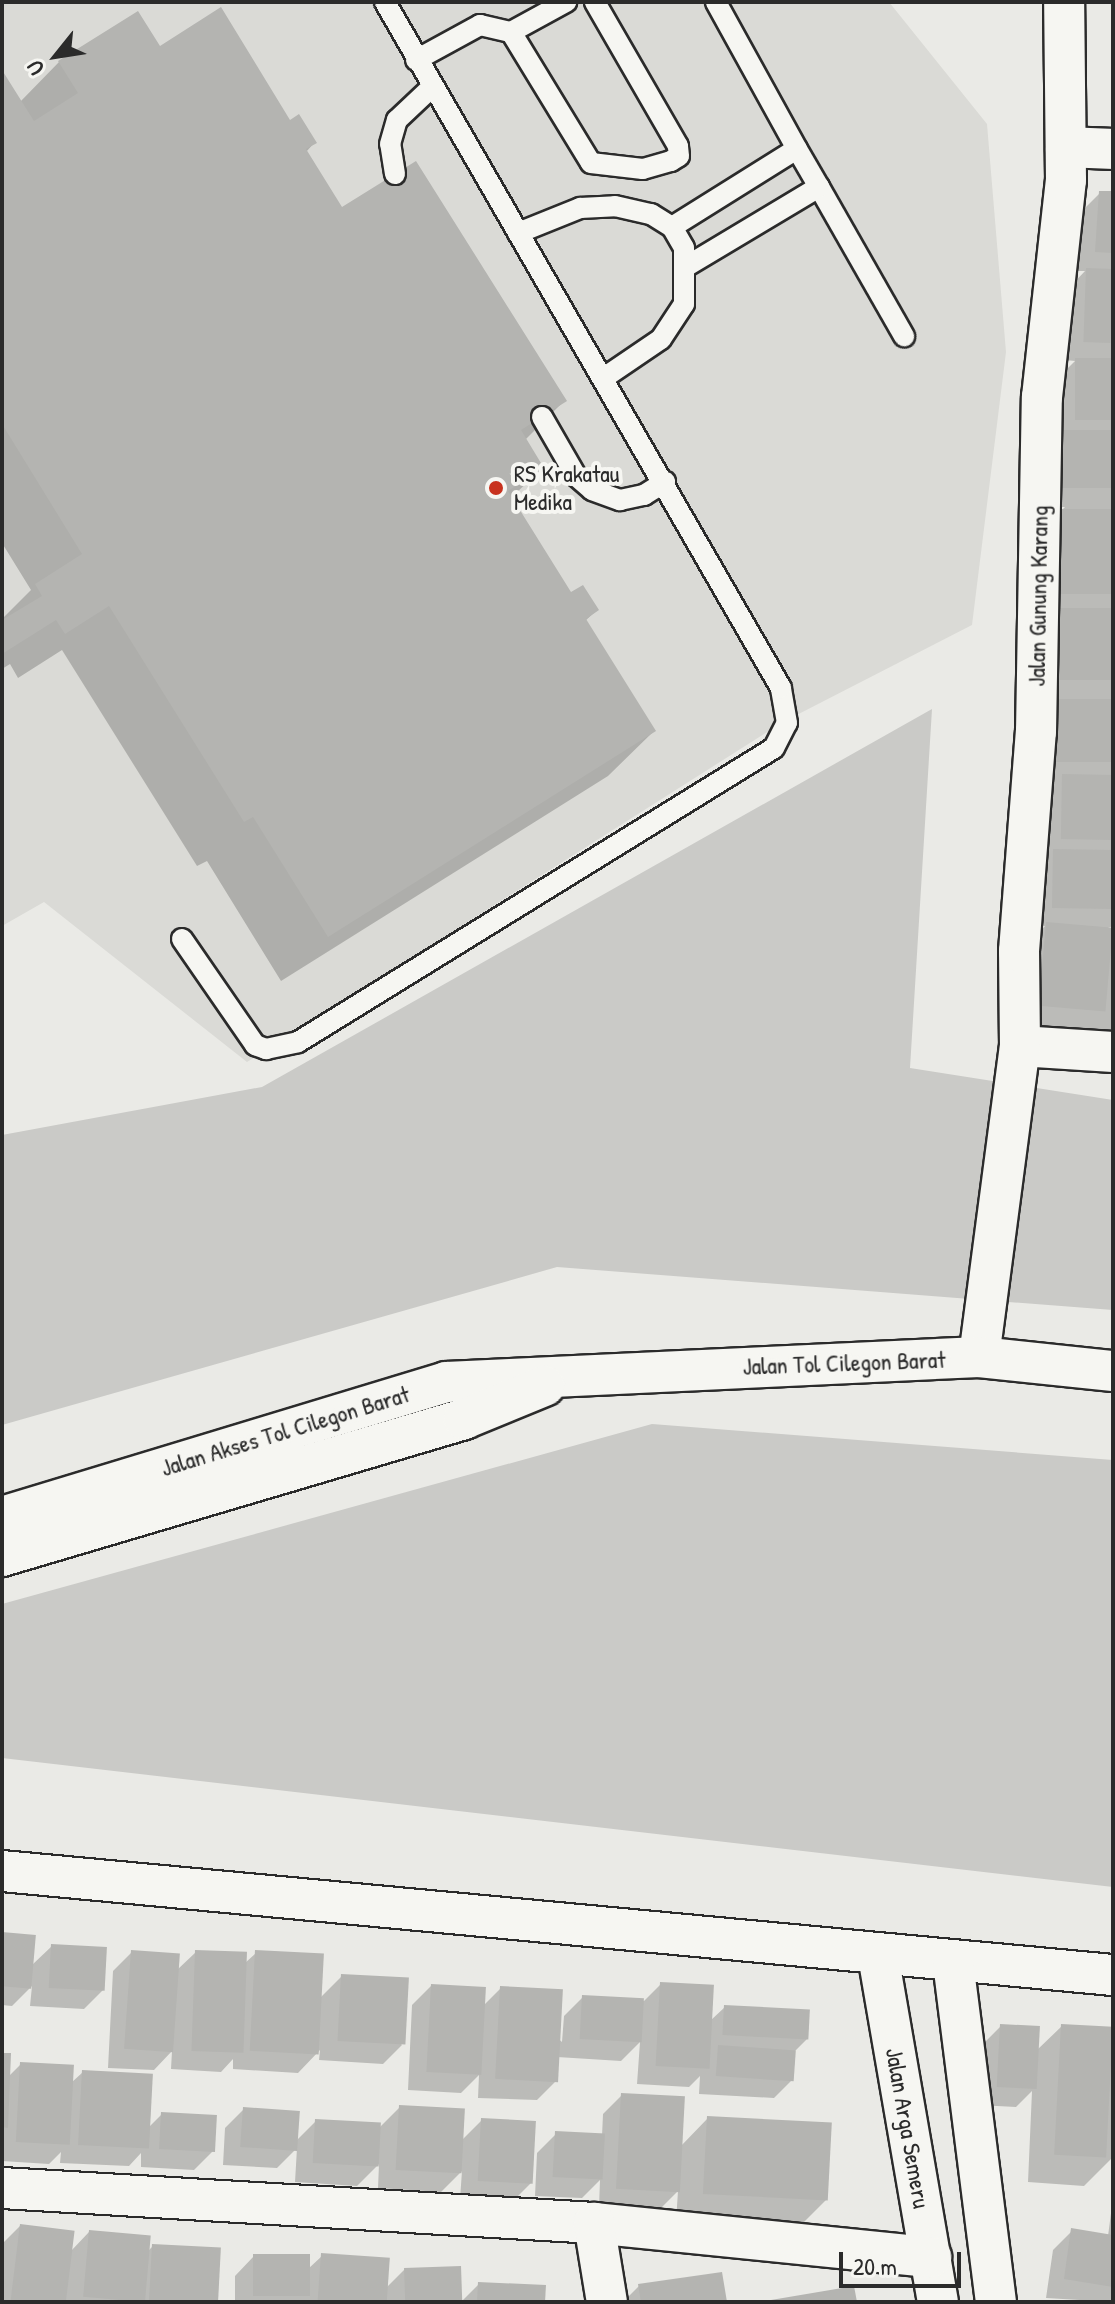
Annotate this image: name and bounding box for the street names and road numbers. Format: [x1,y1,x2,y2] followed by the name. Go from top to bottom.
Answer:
[1022,505,1054,687] street label: Jalan Gunung Karang
[742,1345,946,1381] street label: Jalan Tol Cilegon Barat
[157,1379,413,1483] street label: Jalan Akses Tol Cilegon Barat
[880,2046,936,2210] street label: Jalan Arga Semeru

